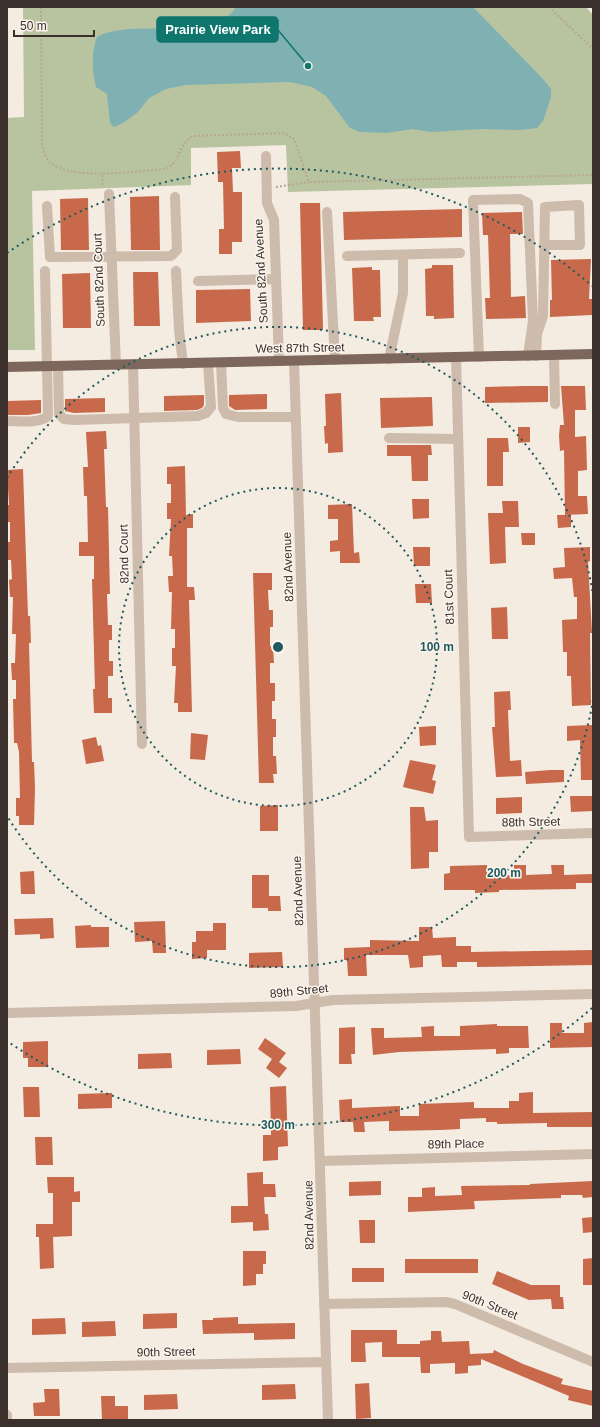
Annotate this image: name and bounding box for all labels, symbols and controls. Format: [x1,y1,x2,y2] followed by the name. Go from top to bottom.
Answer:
[14,12,94,38] scale bar
[157,17,278,42] callout: Prairie View Park
[20,19,47,33] text: 50 m
[165,22,271,37] text: Prairie View Park
[251,218,271,324] street label: South 82nd Avenue
[90,232,108,327] street label: South 82nd Court
[255,340,345,356] street label: West 87th Street
[116,524,132,584] street label: 82nd Court
[280,532,296,602] street label: 82nd Avenue
[441,568,457,625] street label: 81st Court
[271,640,285,654] centre of rings
[420,640,454,654] text: 100 m
[502,814,561,830] street label: 88th Street
[290,856,306,926] street label: 82nd Avenue
[487,866,521,880] text: 200 m
[269,981,330,1001] street label: 89th Street
[261,1118,295,1132] text: 300 m
[428,1137,485,1151] street label: 89th Place
[301,1180,317,1250] street label: 82nd Avenue
[460,1288,520,1323] street label: 90th Street
[137,1344,196,1360] street label: 90th Street

